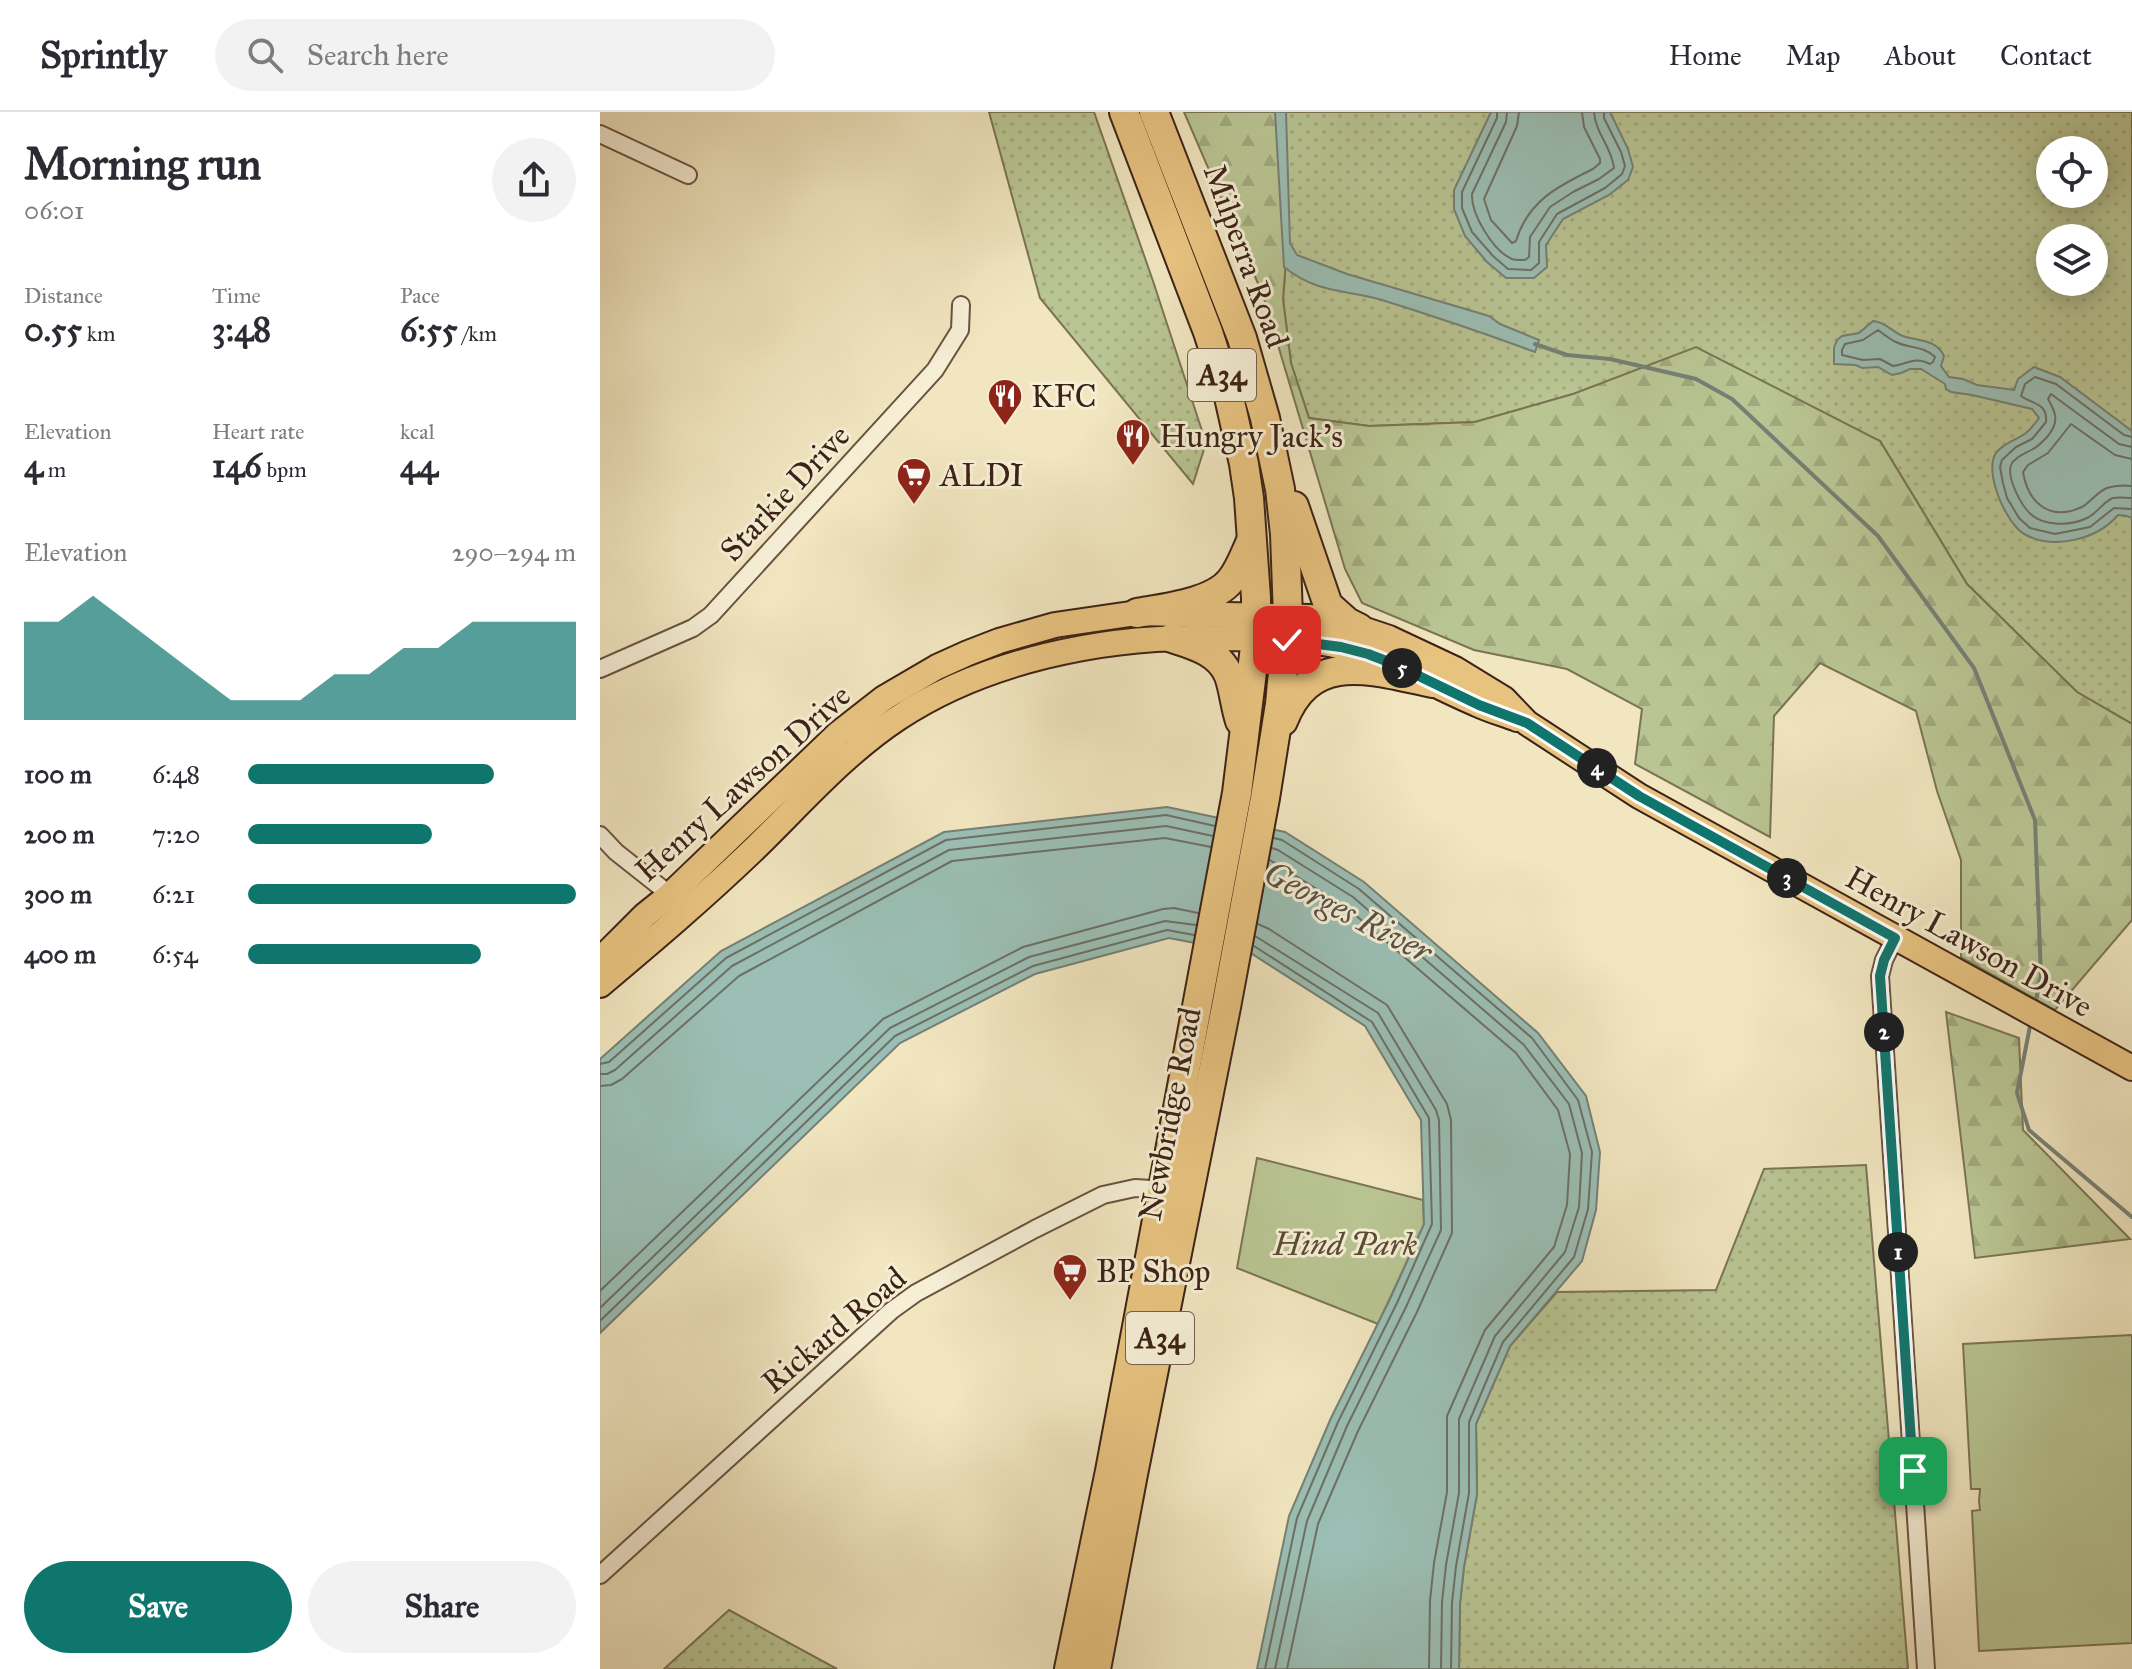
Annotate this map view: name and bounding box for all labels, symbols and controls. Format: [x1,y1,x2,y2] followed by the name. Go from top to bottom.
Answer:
[215,19,775,91] search box
[40,32,167,78] text: Sprintly
[243,33,287,77] icon: search
[307,37,449,73] text: Search here
[1669,38,1742,73] text: Home
[1786,38,1840,73] text: Map
[1884,38,1956,73] text: About
[2000,38,2092,73] text: Contact
[2036,136,2108,296] map controls
[2036,136,2108,208] button: locate
[24,137,261,191] text: Morning run
[492,138,576,222] button: share
[1195,159,1297,353] street label: Milperra Road
[24,194,84,226] text: 06:01
[2036,224,2108,296] button: layers
[24,282,103,309] text: Distance
[212,282,261,309] text: Time
[400,282,440,309] text: Pace
[24,309,82,350] text: 0.55
[212,309,271,350] text: 3:48
[400,309,458,350] text: 6:55
[82,320,115,347] text: km
[458,320,497,347] text: /km
[1188,349,1256,401] road number: A34
[986,377,1024,427] restaurant icon: KFC
[1031,377,1096,416] place label: KFC
[712,417,858,569] street label: Starkie Drive
[1114,417,1152,467] restaurant icon: Hungry Jack's
[1159,417,1343,456] place label: Hungry Jack's
[24,418,111,445] text: Elevation
[212,418,305,445] text: Heart rate
[400,418,435,445] text: kcal
[24,445,43,486] text: 4
[212,445,262,486] text: 146
[400,445,438,486] text: 44
[43,456,66,483] text: m
[262,456,307,483] text: bpm
[895,456,933,506] supermarket icon: ALDI
[938,456,1024,495] place label: ALDI
[24,536,127,568] text: Elevation
[452,536,576,568] text: 290–294 m
[1253,606,1321,674] pin
[1265,618,1309,662] icon: check
[1382,648,1422,688] pin: 5
[1397,654,1407,681] text: 5
[627,676,859,890] street label: Henry Lawson Drive
[1577,748,1617,788] pin: 4
[1591,754,1603,781] text: 4
[24,758,92,790] text: 100 m
[152,758,200,790] text: 6:48
[24,818,95,850] text: 200 m
[152,818,200,850] text: 7:20
[1257,852,1441,973] water label: Georges River
[1767,858,1807,898] pin: 3
[1839,858,2099,1026] street label: Henry Lawson Drive
[1783,864,1791,891] text: 3
[24,878,92,910] text: 300 m
[152,878,195,910] text: 6:21
[24,938,96,970] text: 400 m
[152,938,198,970] text: 6:54
[1130,1004,1210,1224] street label: Newbridge Road
[1864,1012,1904,1052] pin: 2
[1879,1018,1889,1045] text: 2
[1272,1225,1417,1264] park label: Hind Park
[1878,1232,1918,1272] pin: 1
[1894,1238,1902,1265] text: 1
[1051,1252,1089,1302] supermarket icon: BP Shop
[1096,1252,1211,1291] place label: BP Shop
[754,1258,914,1402] street label: Rickard Road
[1126,1312,1194,1364] road number: A34
[1879,1437,1947,1505] pin
[1891,1449,1935,1493] icon: arrive
[24,1561,292,1653] button: Save
[308,1561,576,1653] button: Share

